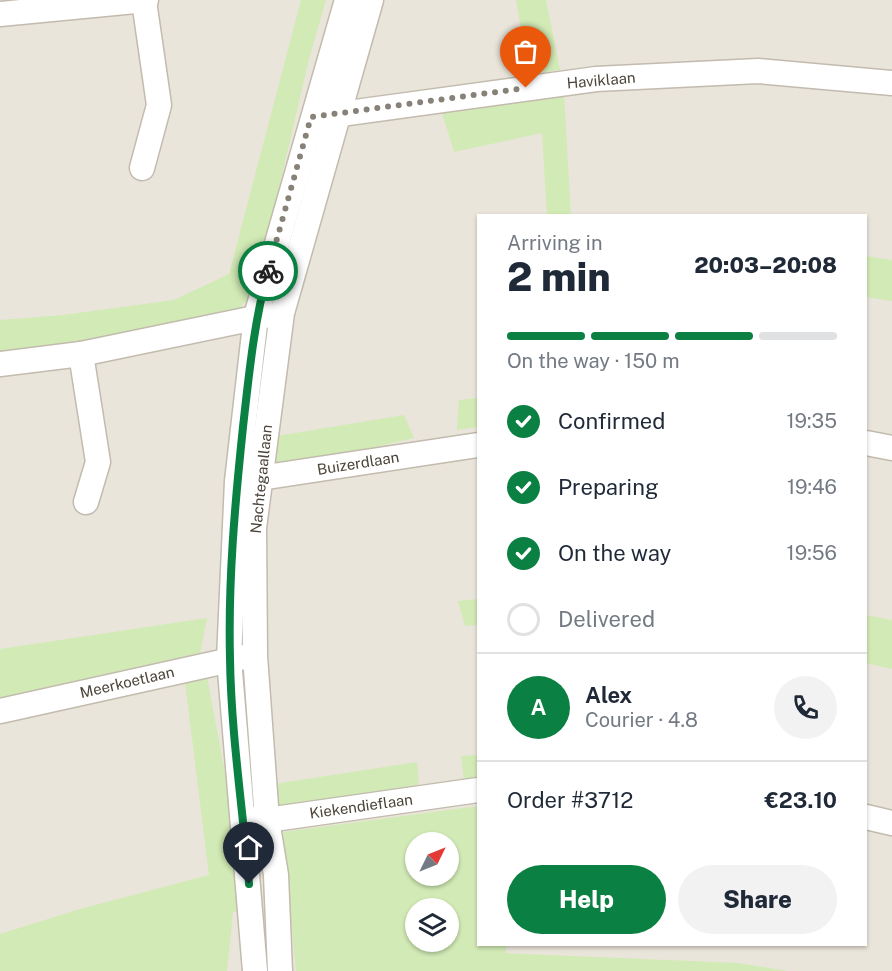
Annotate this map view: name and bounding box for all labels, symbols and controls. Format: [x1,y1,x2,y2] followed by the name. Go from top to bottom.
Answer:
[500,26,551,88] pin
[509,35,542,68] icon: bag
[566,69,636,91] street label: Haviklaan
[507,231,602,255] text: Arriving in
[238,241,298,301] courier
[694,252,837,278] text: 20:03–20:08
[507,254,611,300] text: 2 min
[252,255,285,288] icon: bike
[507,349,679,373] text: On the way · 150 m
[507,405,540,438] icon: check
[558,408,665,434] text: Confirmed
[786,409,837,433] text: 19:35
[247,424,275,534] street label: Nachtegaallaan
[316,448,400,478] street label: Buizerdlaan
[507,471,540,504] icon: check
[558,474,659,500] text: Preparing
[787,475,837,499] text: 19:46
[507,537,540,570] icon: check
[558,540,671,566] text: On the way
[787,541,837,565] text: 19:56
[558,606,655,632] text: Delivered
[78,663,176,701] street label: Meerkoetlaan
[774,676,837,739] button: phone
[585,682,632,708] text: Alex
[531,694,546,720] text: A
[585,708,698,732] text: Courier · 4.8
[507,787,633,813] text: Order #3712
[765,787,837,813] text: €23.10
[308,790,414,822] street label: Kiekendieflaan
[223,822,274,884] pin
[232,831,265,864] icon: home
[405,832,459,886] north arrow
[405,832,459,952] map controls
[507,865,666,934] button: Help
[678,865,837,934] button: Share
[405,898,459,952] button: layers

